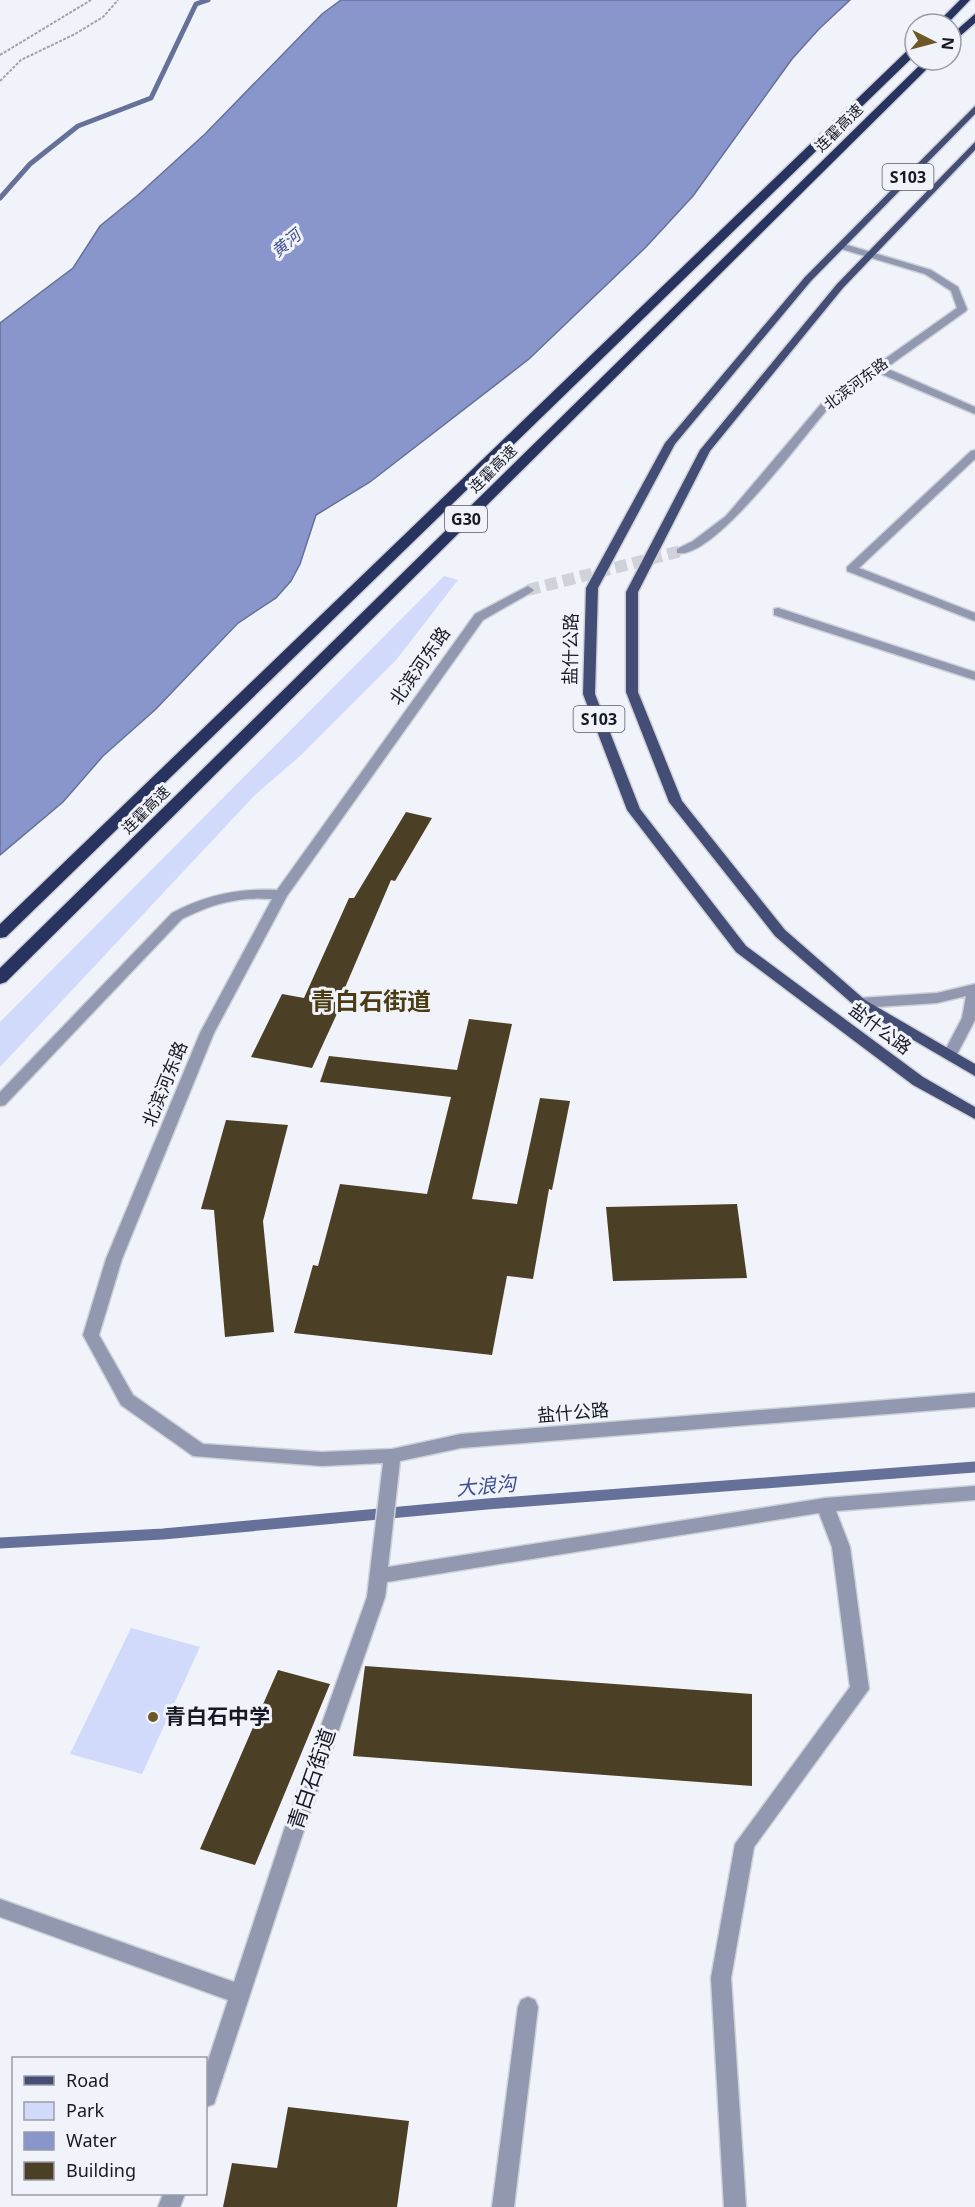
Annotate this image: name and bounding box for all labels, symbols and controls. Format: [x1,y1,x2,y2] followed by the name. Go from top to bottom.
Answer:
[903,12,963,72] north arrow
[936,36,960,51] text: N
[810,99,867,156] street label: 连霍高速
[882,164,934,190] road number: S103
[267,222,308,262] water label: 黄河
[819,353,891,414] street label: 北滨河东路
[464,440,521,497] street label: 连霍高速
[445,506,487,532] road number: G30
[557,613,583,685] street label: 盐什公路
[384,622,455,709] street label: 北滨河东路
[574,706,624,732] road number: S103
[117,781,174,838] street label: 连霍高速
[311,984,431,1017] district label: 青白石街道
[845,997,917,1059] street label: 盐什公路
[136,1037,192,1130] street label: 北滨河东路
[536,1397,610,1427] street label: 盐什公路
[455,1469,519,1502] water label: 大浪沟
[165,1702,270,1730] place label: 青白石中学
[146,1710,160,1724] marker: 青白石中学
[281,1724,341,1833] street label: 青白石街道
[12,2057,207,2195] legend
[66,2068,109,2092] text: Road
[66,2098,104,2122] text: Park
[66,2128,117,2152] text: Water
[66,2158,136,2182] text: Building

